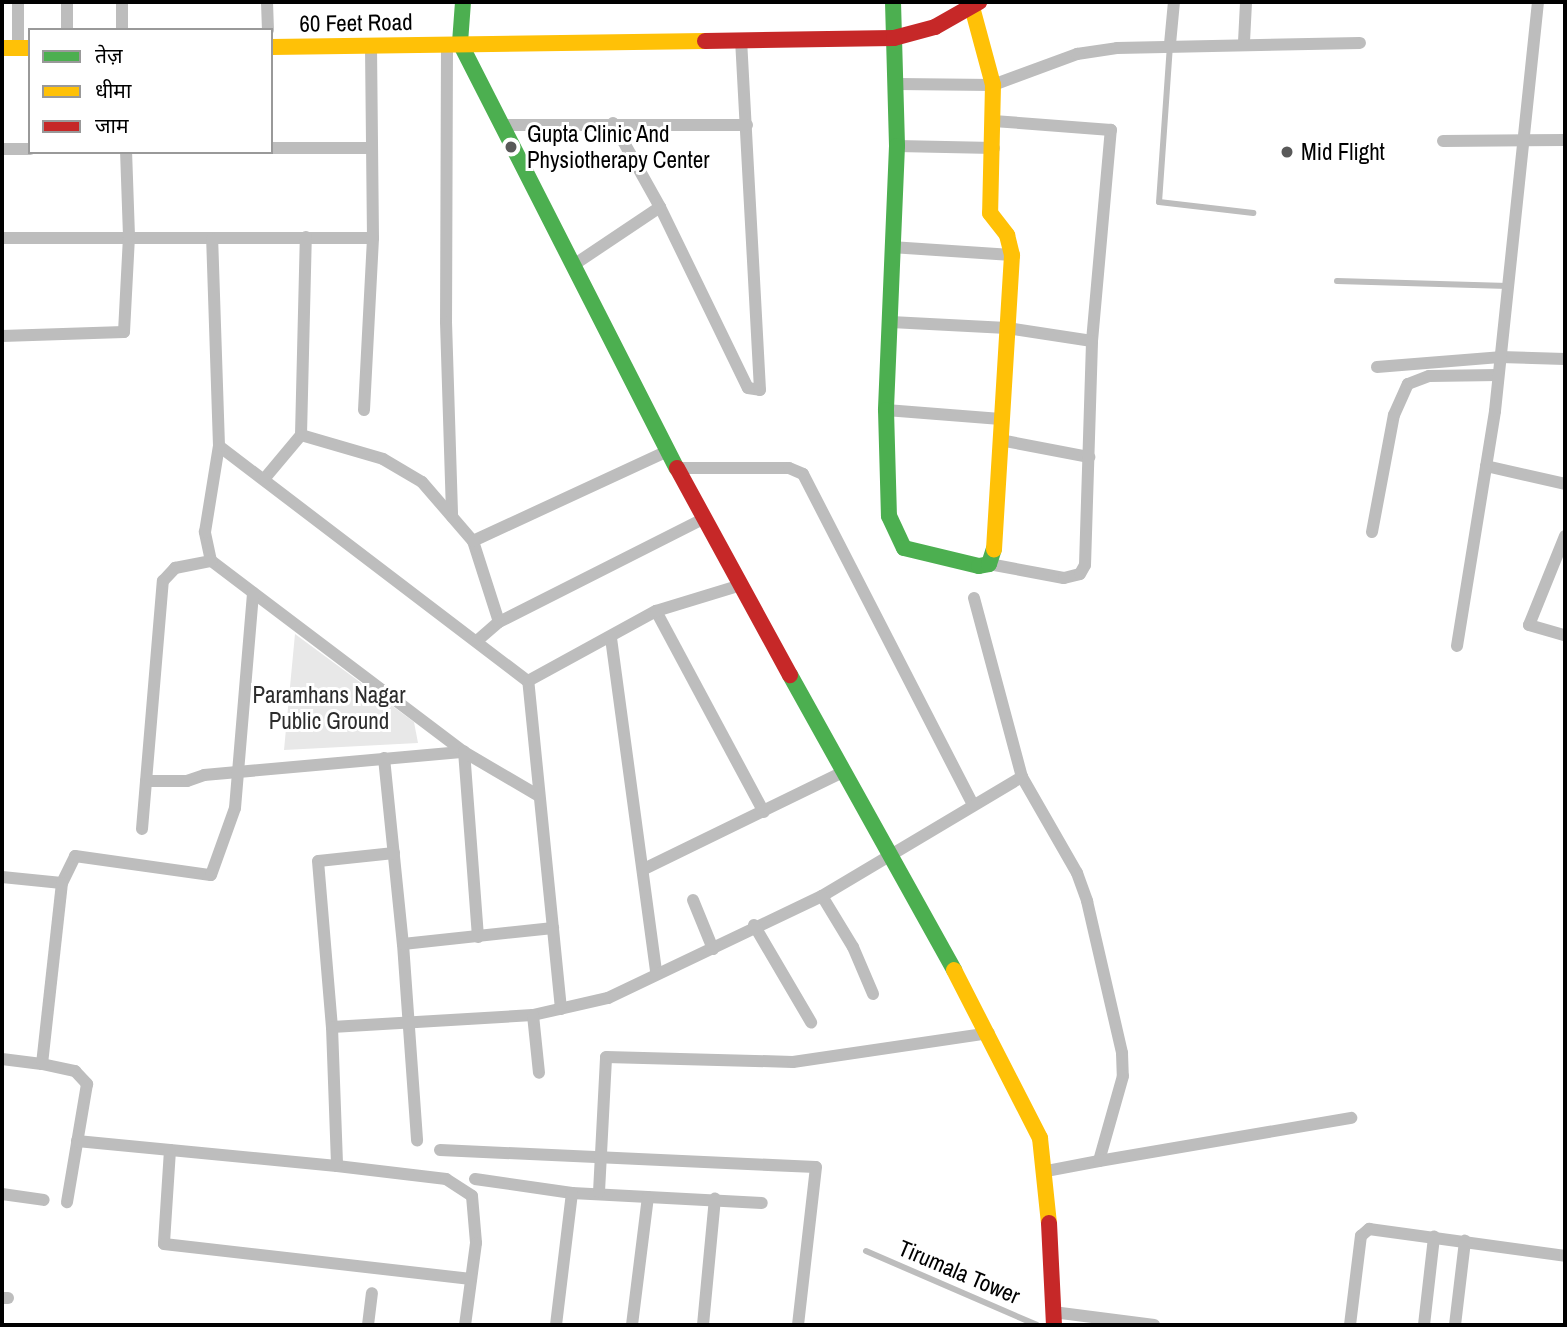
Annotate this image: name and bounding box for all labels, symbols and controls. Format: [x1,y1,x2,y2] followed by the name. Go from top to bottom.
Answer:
[299,8,413,38] street label: 60 Feet Road
[28,28,273,154] legend
[95,41,123,70] text: तेज़
[95,76,131,105] text: धीमा
[95,111,129,140] text: जाम
[527,120,709,174] place label: Gupta Clinic And Physiotherapy Center
[501,137,521,157] marker: Gupta Clinic And Physiotherapy Center
[1301,138,1385,166] place label: Mid Flight
[1279,144,1295,160] marker: Mid Flight
[252,681,406,735] park label: Paramhans Nagar Public Ground
[894,1234,1024,1310] street label: Tirumala Tower

